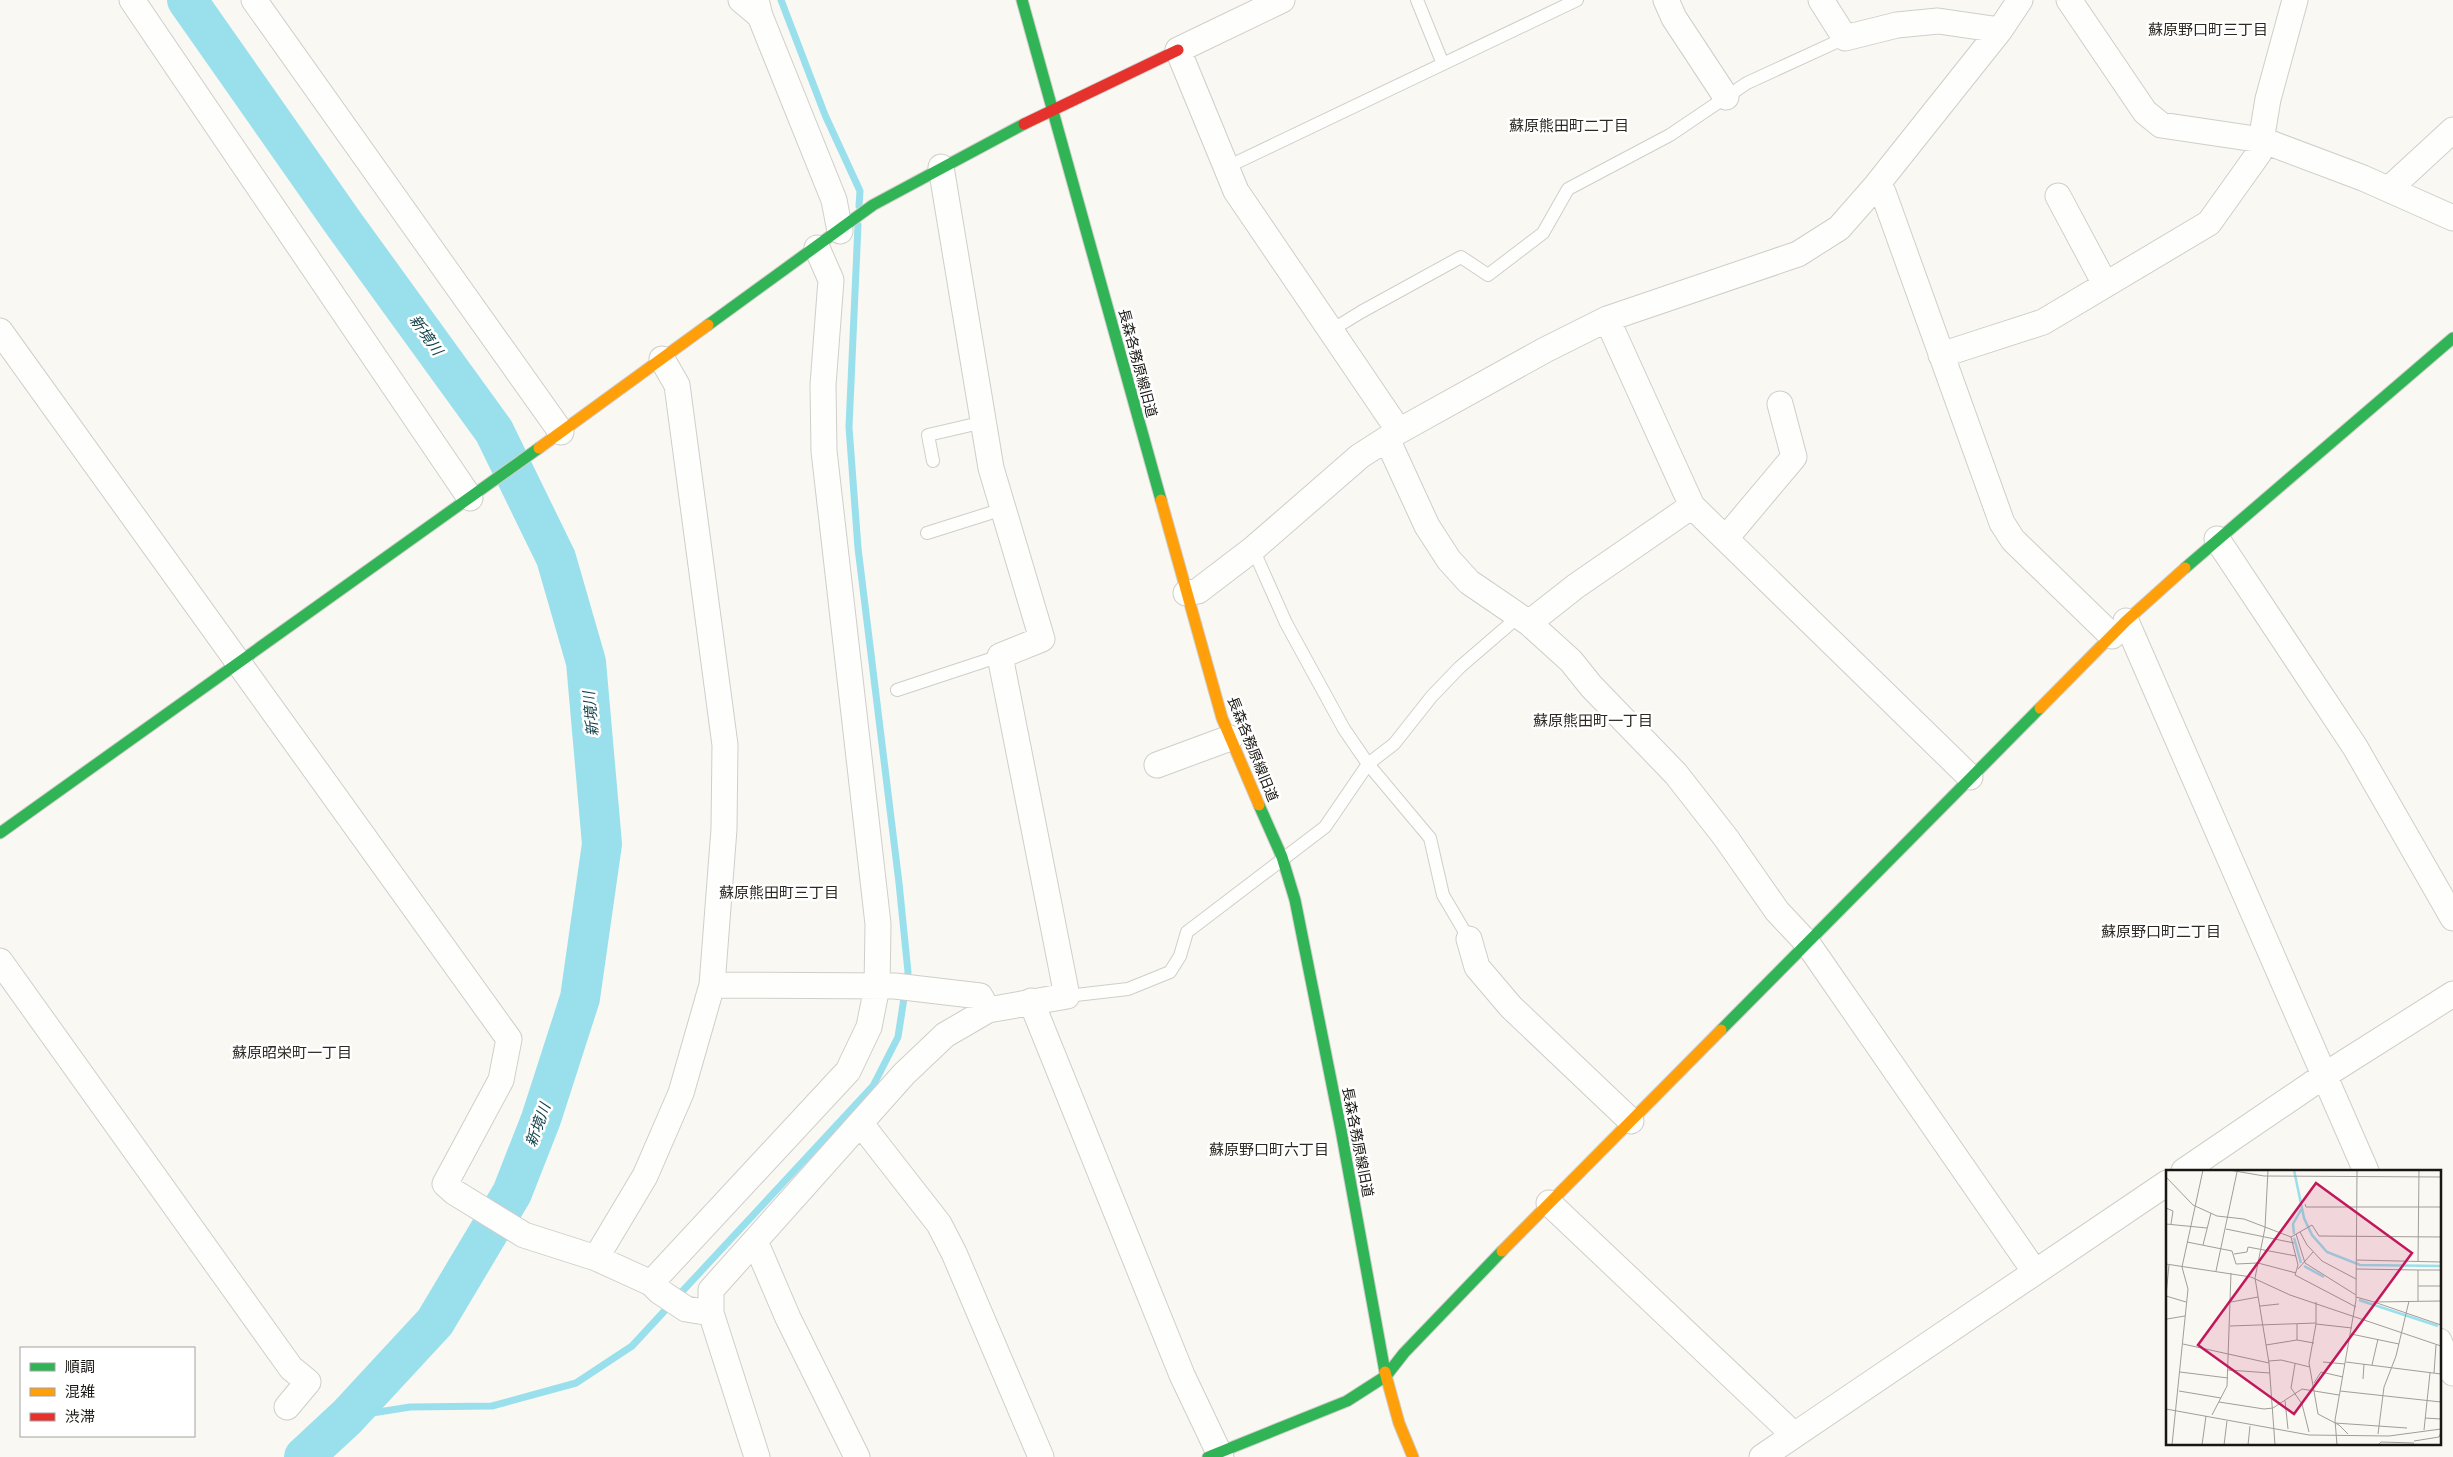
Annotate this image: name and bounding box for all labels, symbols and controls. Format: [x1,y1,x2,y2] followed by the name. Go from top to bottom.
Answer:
[2148,20,2268,39] district label: 蘇原野口町三丁目
[1509,116,1629,135] district label: 蘇原熊田町二丁目
[1115,307,1161,419] street label: 長森各務原線旧道
[406,311,448,360] water label: 新境川
[579,689,602,737] water label: 新境川
[1224,694,1282,804] street label: 長森各務原線旧道
[1533,711,1653,730] district label: 蘇原熊田町一丁目
[719,883,839,902] district label: 蘇原熊田町三丁目
[2101,922,2221,941] district label: 蘇原野口町二丁目
[232,1043,352,1062] district label: 蘇原昭栄町一丁目
[1338,1085,1378,1199] street label: 長森各務原線旧道
[521,1099,555,1149] water label: 新境川
[1209,1140,1329,1159] district label: 蘇原野口町六丁目
[2166,1170,2440,1444] inset map
[20,1347,195,1437] legend
[65,1357,95,1376] text: 順調
[65,1382,95,1401] text: 混雑
[65,1407,95,1426] text: 渋滞

